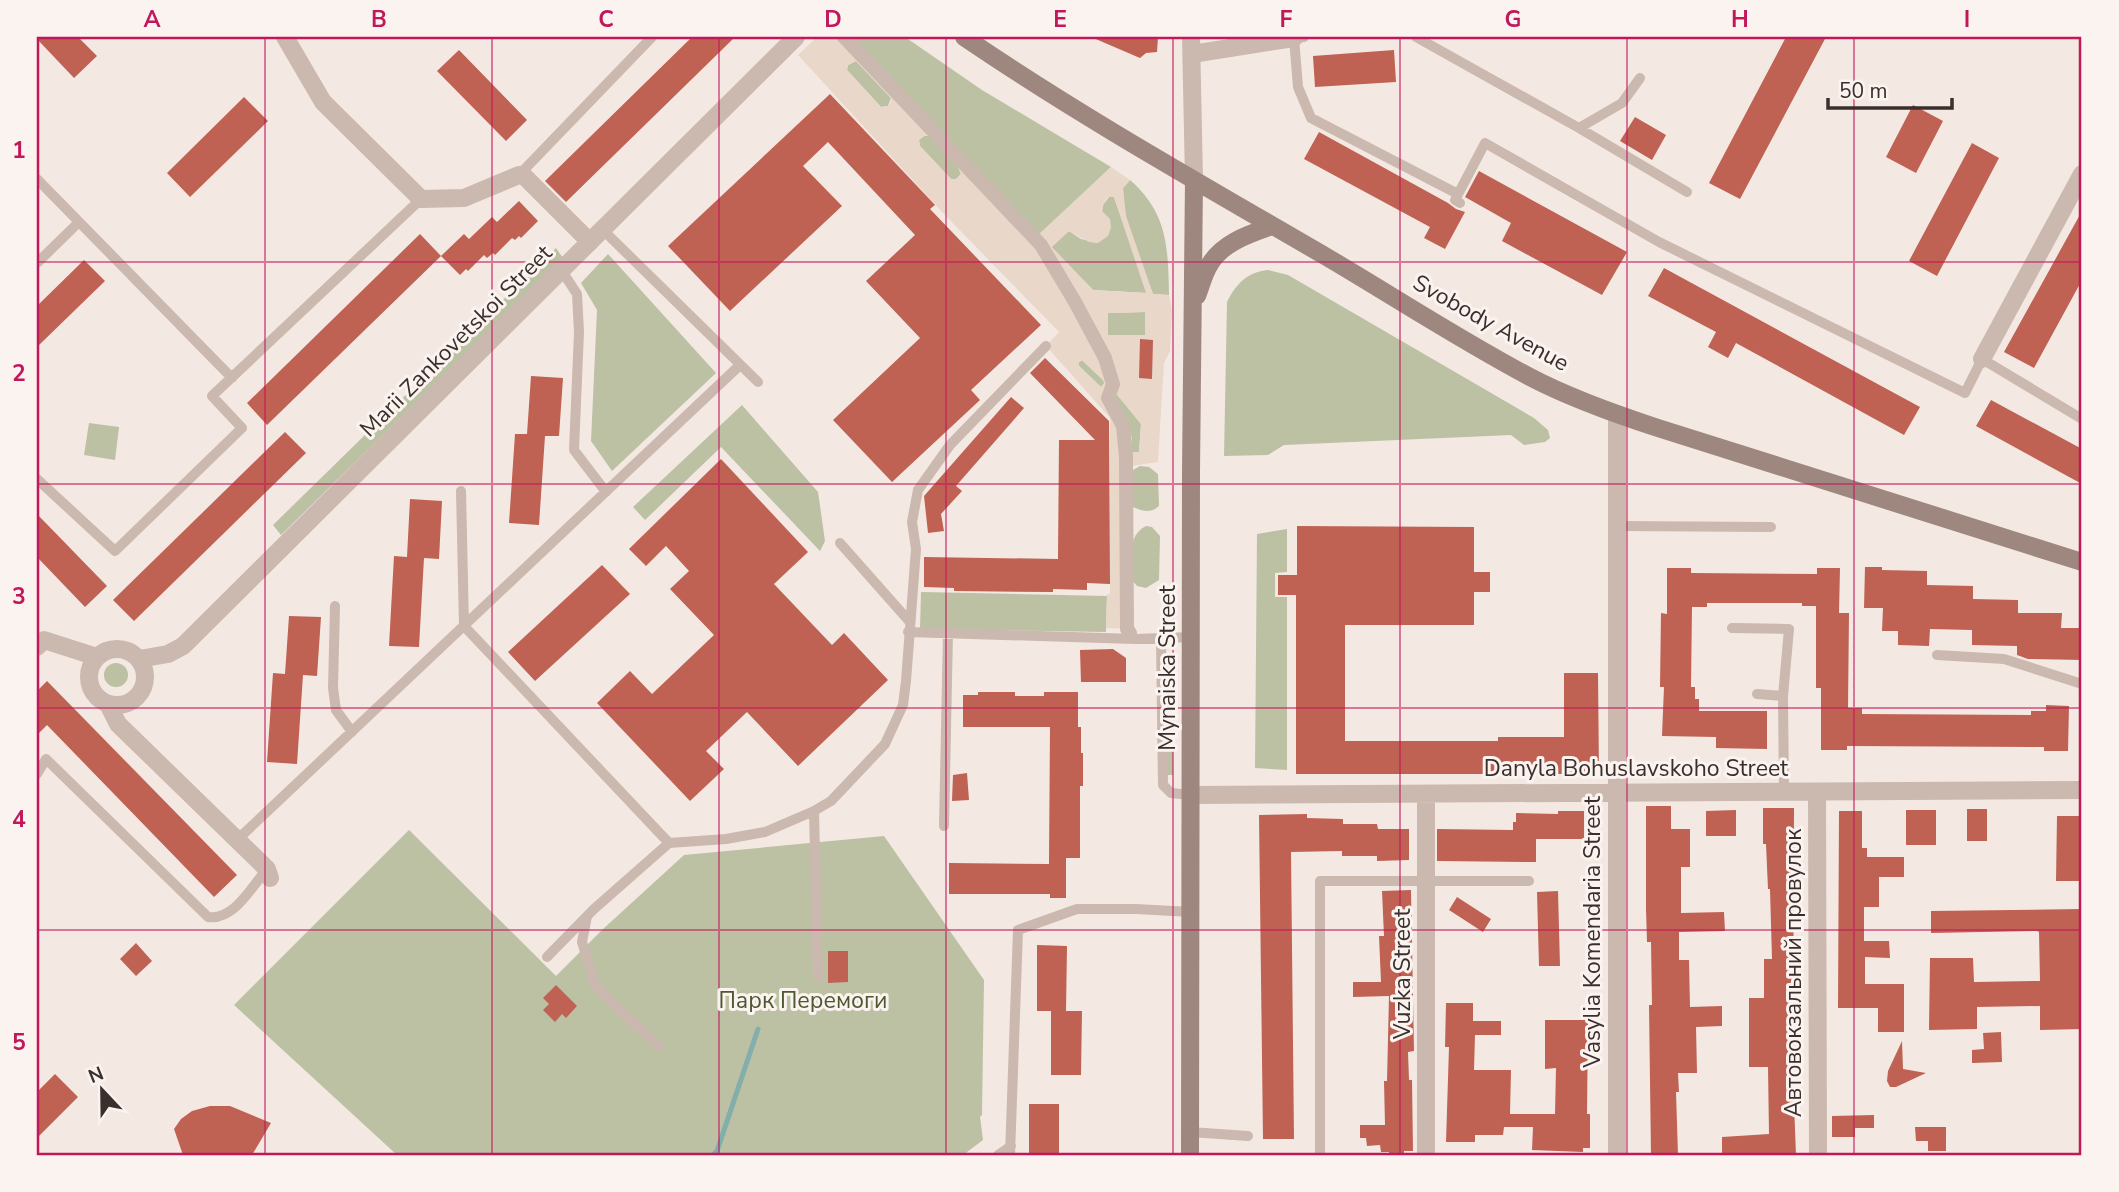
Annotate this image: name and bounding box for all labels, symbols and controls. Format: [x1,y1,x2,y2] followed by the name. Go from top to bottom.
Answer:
[143,4,161,35] text: A
[371,4,387,35] text: B
[598,4,614,35] text: C
[824,4,842,35] text: D
[1053,4,1067,35] text: E
[1280,4,1293,35] text: F
[1505,4,1521,35] text: G
[1731,4,1749,35] text: H
[1964,4,1970,35] text: I
[1828,66,1953,110] scale bar
[1839,77,1888,105] text: 50 m
[12,135,26,166] text: 1
[353,237,560,444] street label: Marii Zankovetskoi Street
[1407,267,1575,379] street label: Svobody Avenue
[12,358,26,389] text: 2
[12,581,26,612] text: 3
[1152,584,1183,751] street label: Mynaiska Street
[1484,753,1789,784] street label: Danyla Bohuslavskoho Street
[1577,795,1608,1069] street label: Vasylia Komendaria Street
[12,804,26,835] text: 4
[1778,828,1809,1117] street label: Автовокзальний провулок
[1387,908,1418,1040] street label: Vuzka Street
[718,985,888,1016] park label: Парк Перемоги
[12,1027,26,1058] text: 5
[66,1056,136,1126] north arrow
[85,1060,107,1090] text: N

